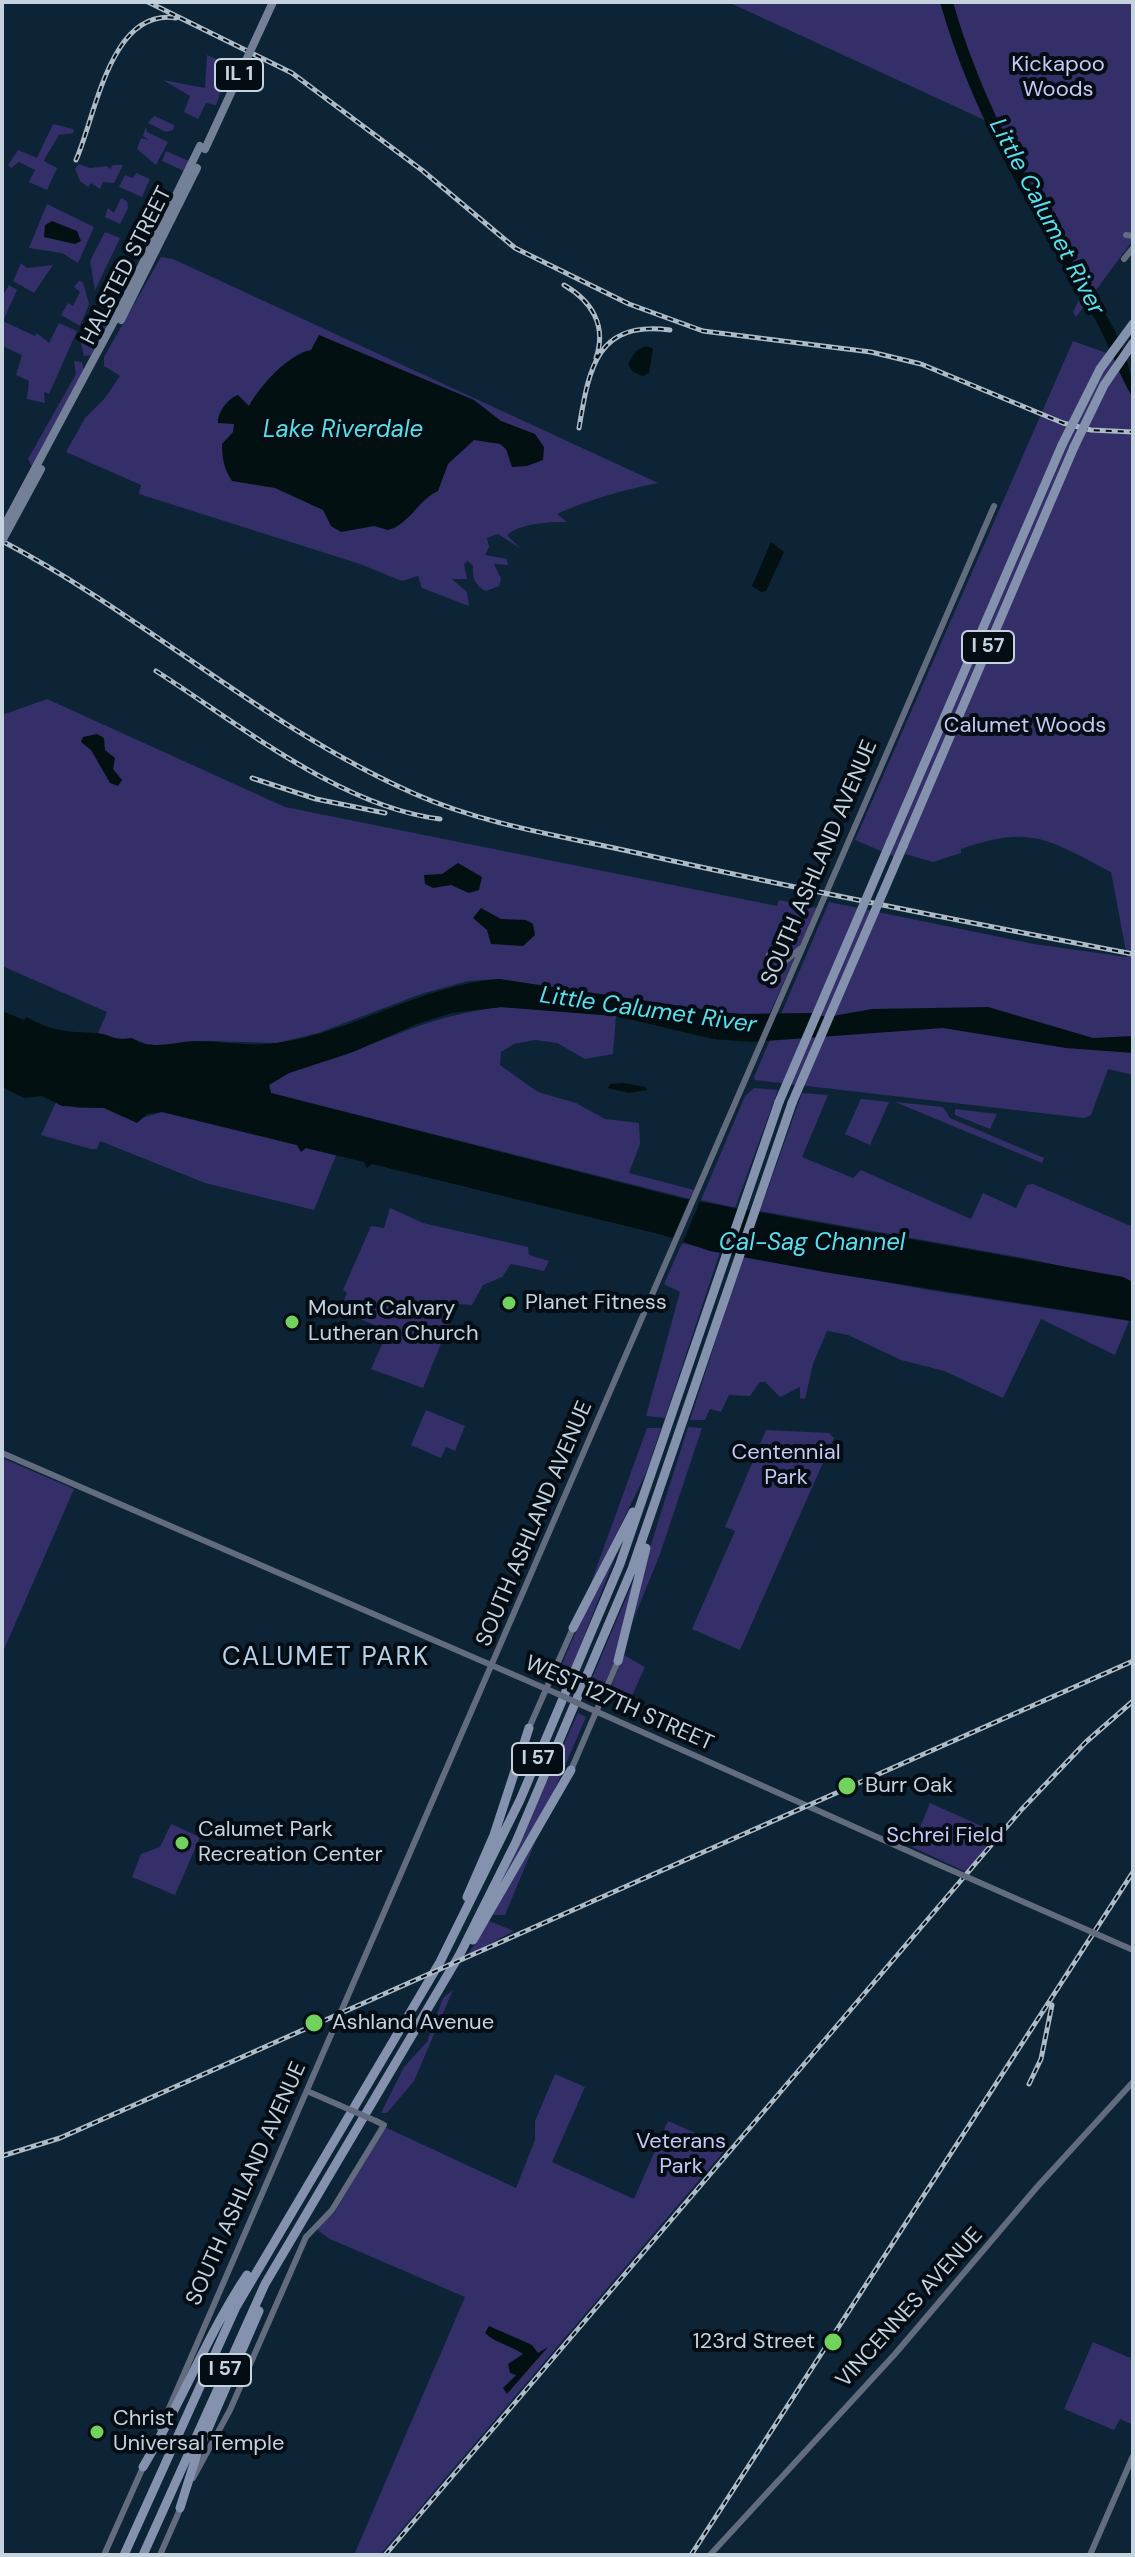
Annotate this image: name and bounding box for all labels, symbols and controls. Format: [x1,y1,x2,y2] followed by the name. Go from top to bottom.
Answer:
[1011,52,1105,104] park label: Kickapoo Woods
[215,59,263,91] road number: IL 1
[982,114,1110,320] water label: Little Calumet River
[76,183,178,349] street label: HALSTED STREET
[263,417,423,445] water label: Lake Riverdale
[962,631,1014,663] road number: I 57
[944,713,1106,739] park label: Calumet Woods
[756,736,884,990] street label: SOUTH ASHLAND AVENUE
[538,982,758,1040] water label: Little Calumet River
[719,1230,905,1258] water label: Cal-Sag Channel
[525,1290,667,1316] place label: Planet Fitness
[500,1294,518,1312] marker: Planet Fitness
[308,1296,479,1348] place label: Mount Calvary Lutheran Church
[283,1313,301,1331] marker: Mount Calvary Lutheran Church
[471,1397,599,1651] street label: SOUTH ASHLAND AVENUE
[731,1440,841,1492] park label: Centennial Park
[222,1642,430,1674] district label: CALUMET PARK
[521,1651,717,1757] street label: WEST 127TH STREET
[512,1743,564,1775] road number: I 57
[865,1773,953,1799] place label: Burr Oak
[836,1775,858,1797] marker: Burr Oak
[198,1817,383,1868] place label: Calumet Park Recreation Center
[886,1823,1004,1849] park label: Schrei Field
[173,1834,191,1852] marker: Calumet Park Recreation Center
[332,2010,494,2036] place label: Ashland Avenue
[303,2012,325,2034] marker: Ashland Avenue
[181,2058,313,2310] street label: SOUTH ASHLAND AVENUE
[636,2129,726,2180] park label: Veterans Park
[831,2222,989,2394] street label: VINCENNES AVENUE
[693,2329,815,2355] place label: 123rd Street
[822,2331,844,2353] marker: 123rd Street
[199,2354,251,2386] road number: I 57
[113,2406,284,2458] place label: Christ Universal Temple
[88,2423,106,2441] marker: Christ Universal Temple

